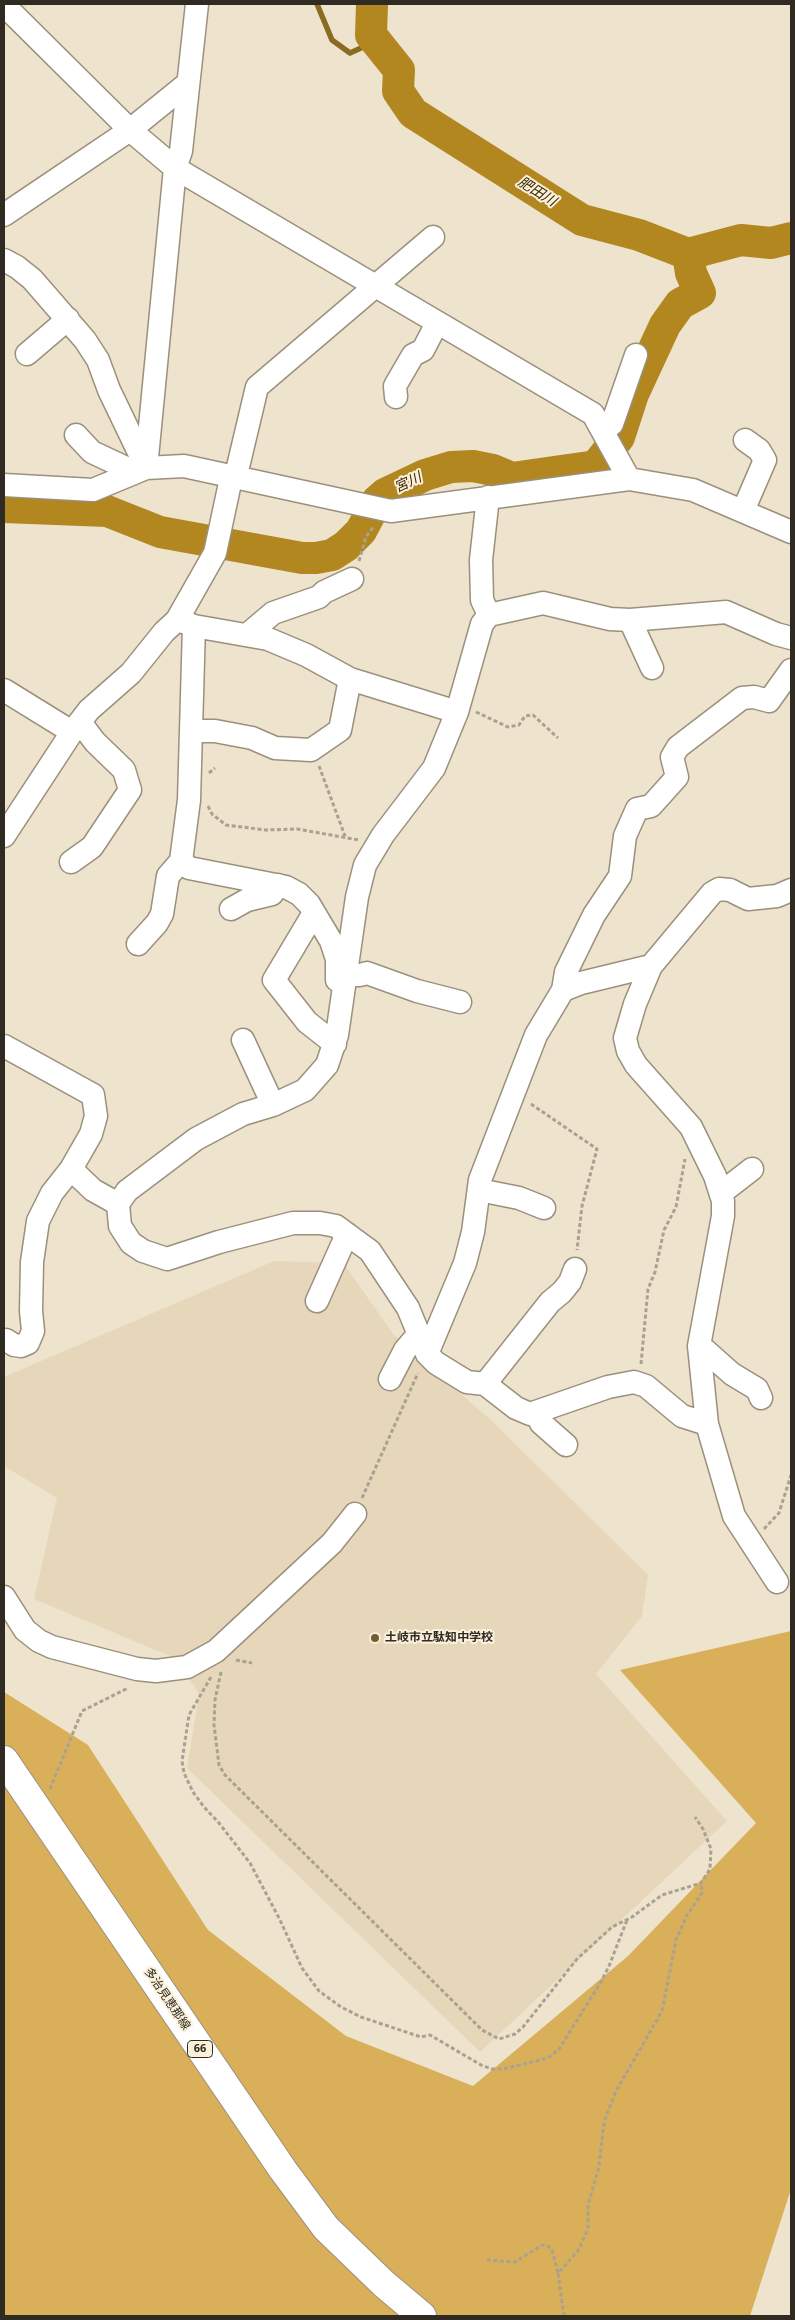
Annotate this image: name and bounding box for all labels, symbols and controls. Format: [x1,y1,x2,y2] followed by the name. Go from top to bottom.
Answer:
[515,174,559,210] water label: 肥田川
[392,469,424,497] water label: 宮川
[385,1631,493,1645] place label: 土岐市立駄知中学校
[369,1632,381,1644] marker: 土岐市立駄知中学校
[141,1965,193,2033] street label: 多治見恵那線
[188,2040,212,2058] road number: 66

